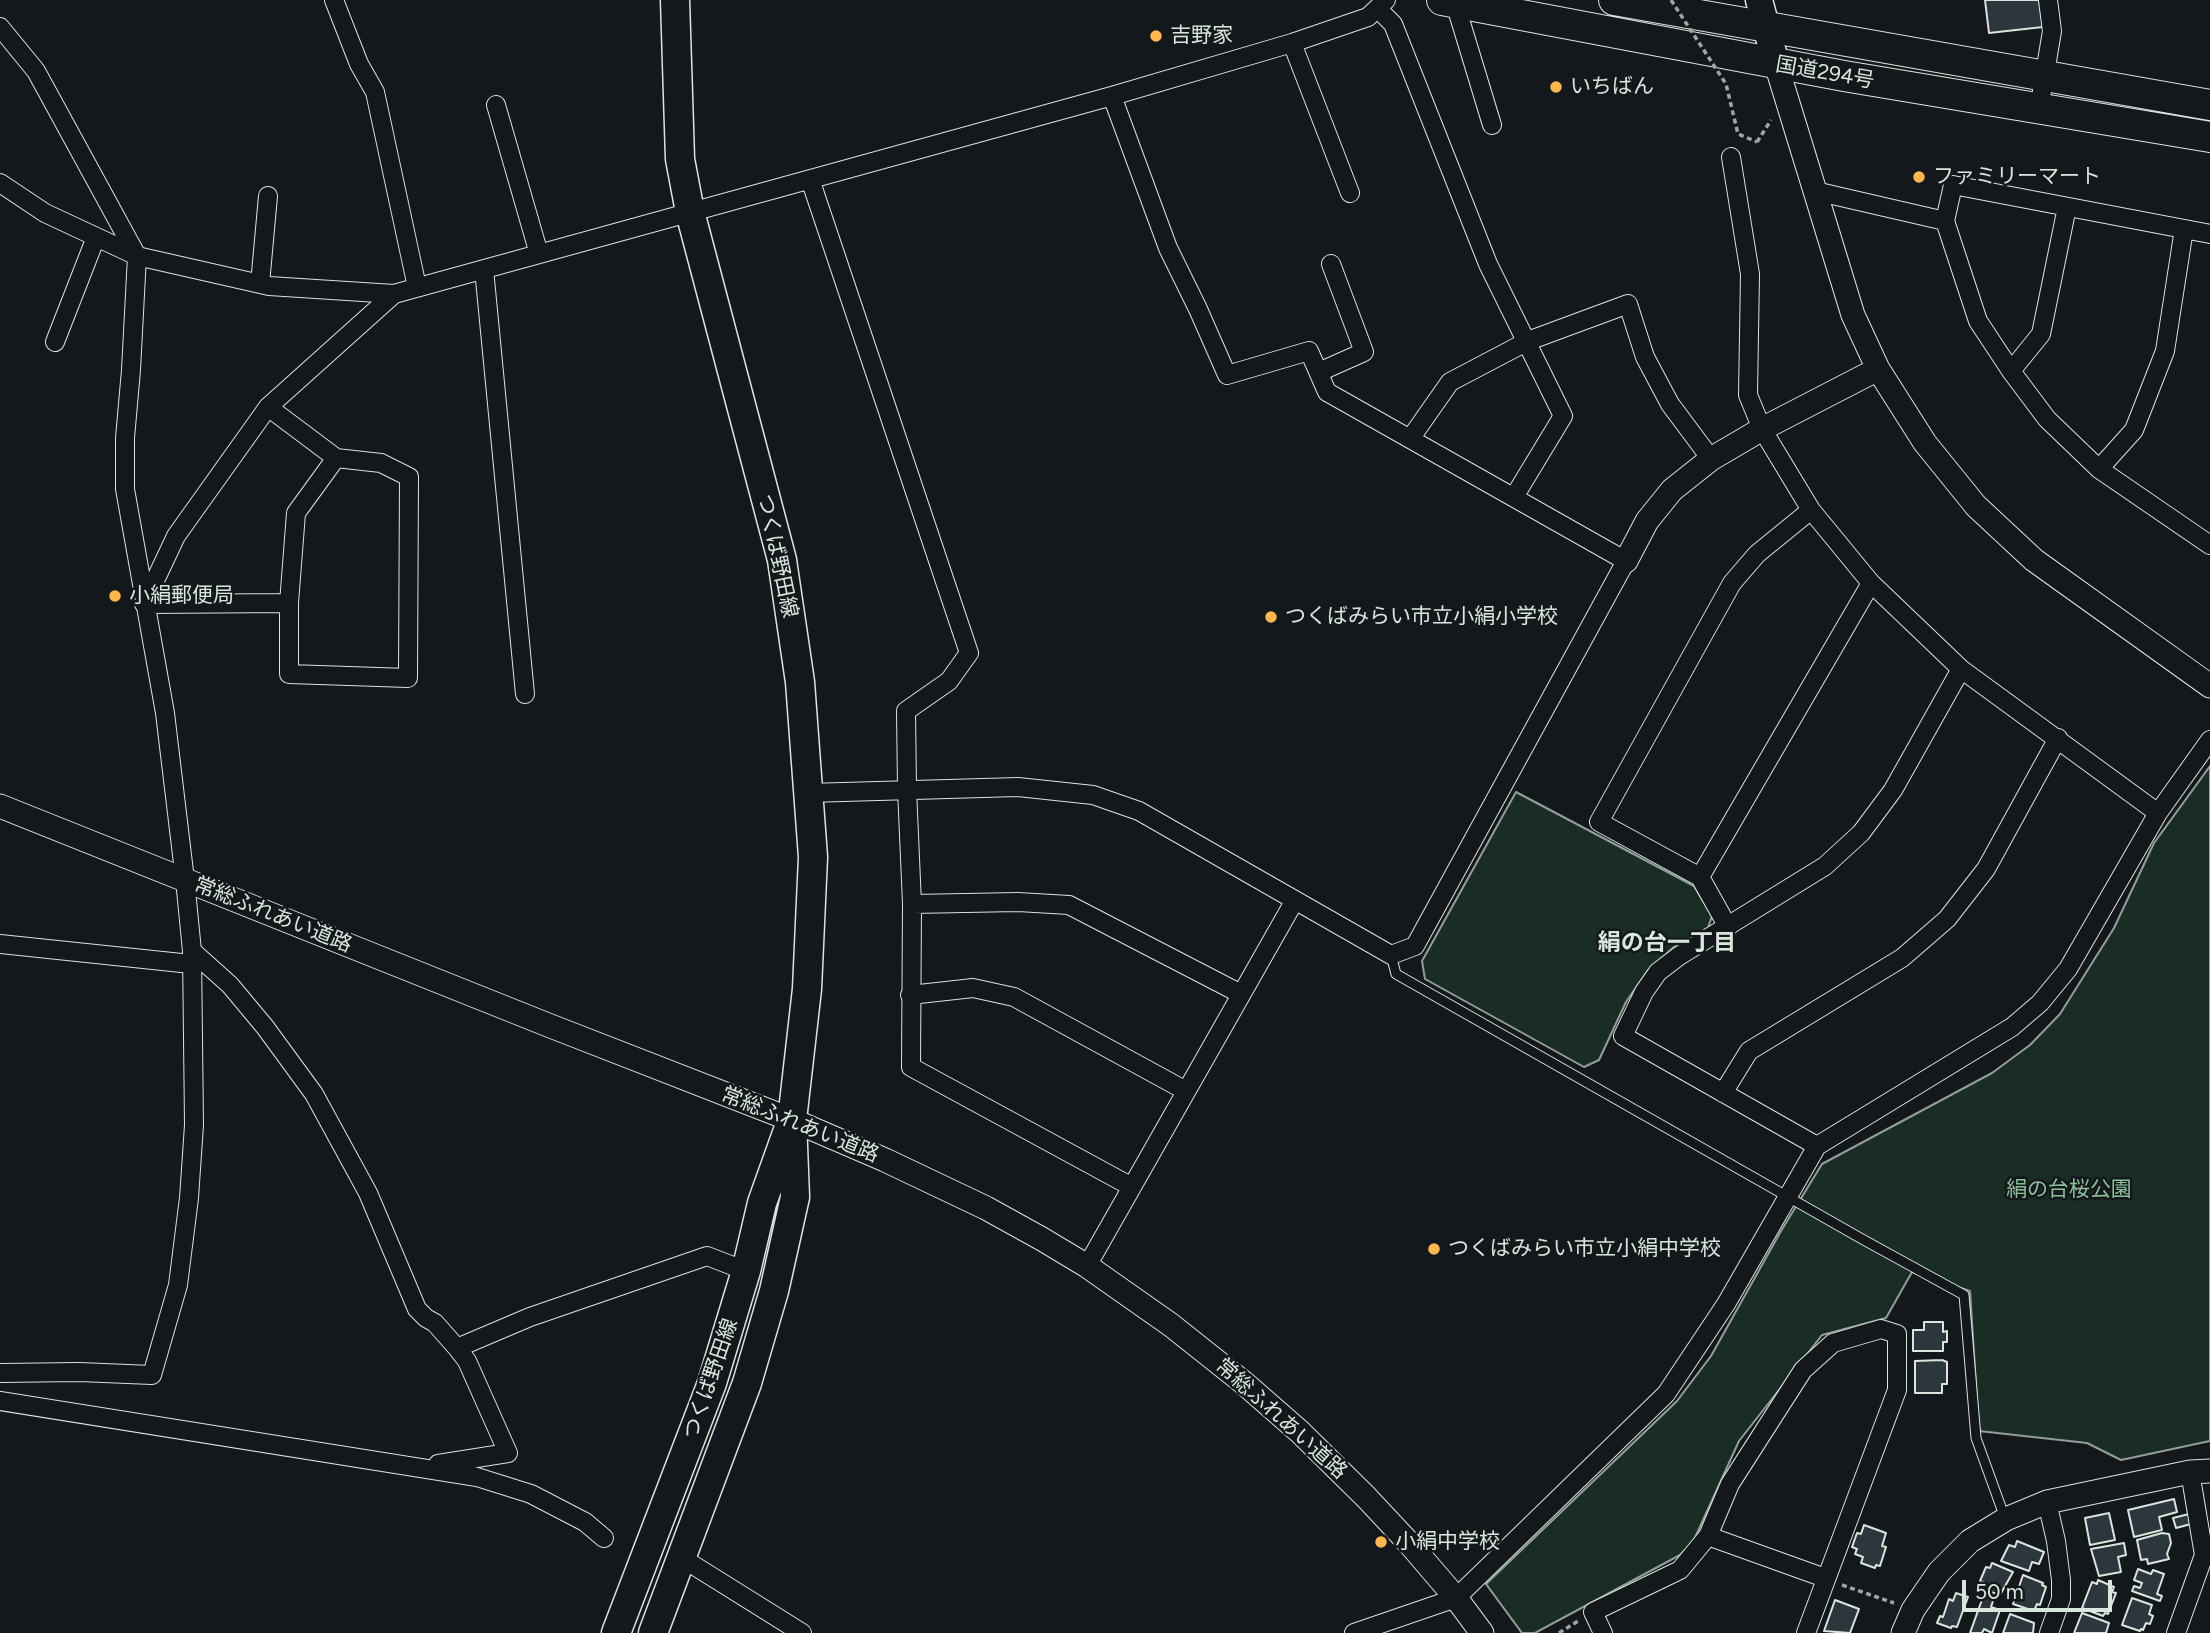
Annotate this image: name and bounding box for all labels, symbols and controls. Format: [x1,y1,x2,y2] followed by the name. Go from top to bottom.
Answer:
[1170,23,1233,49] place label: 吉野家
[1148,28,1164,44] marker: 吉野家
[1774,52,1876,94] street label: 国道294号
[1570,74,1654,100] place label: いちばん
[1548,79,1564,95] marker: いちばん
[1933,164,2101,190] place label: ファミリーマート
[1911,169,1927,185] marker: ファミリーマート
[752,492,802,620] street label: つくば野田線
[129,583,234,609] place label: 小絹郵便局
[107,588,123,604] marker: 小絹郵便局
[1285,604,1558,630] place label: つくばみらい市立小絹小学校
[1263,609,1279,625] marker: つくばみらい市立小絹小学校
[190,872,356,958] street label: 常総ふれあい道路
[1598,929,1736,957] district label: 絹の台一丁目
[717,1082,883,1168] street label: 常総ふれあい道路
[2006,1177,2132,1203] park label: 絹の台桜公園
[1448,1236,1721,1262] place label: つくばみらい市立小絹中学校
[1426,1241,1442,1257] marker: つくばみらい市立小絹中学校
[679,1315,743,1443] street label: つくば野田線
[1210,1353,1352,1485] street label: 常総ふれあい道路
[1395,1529,1500,1555] place label: 小絹中学校
[1373,1534,1389,1550] marker: 小絹中学校
[1965,1566,2116,1610] scale bar
[1975,1579,2024,1604] text: 50 m

